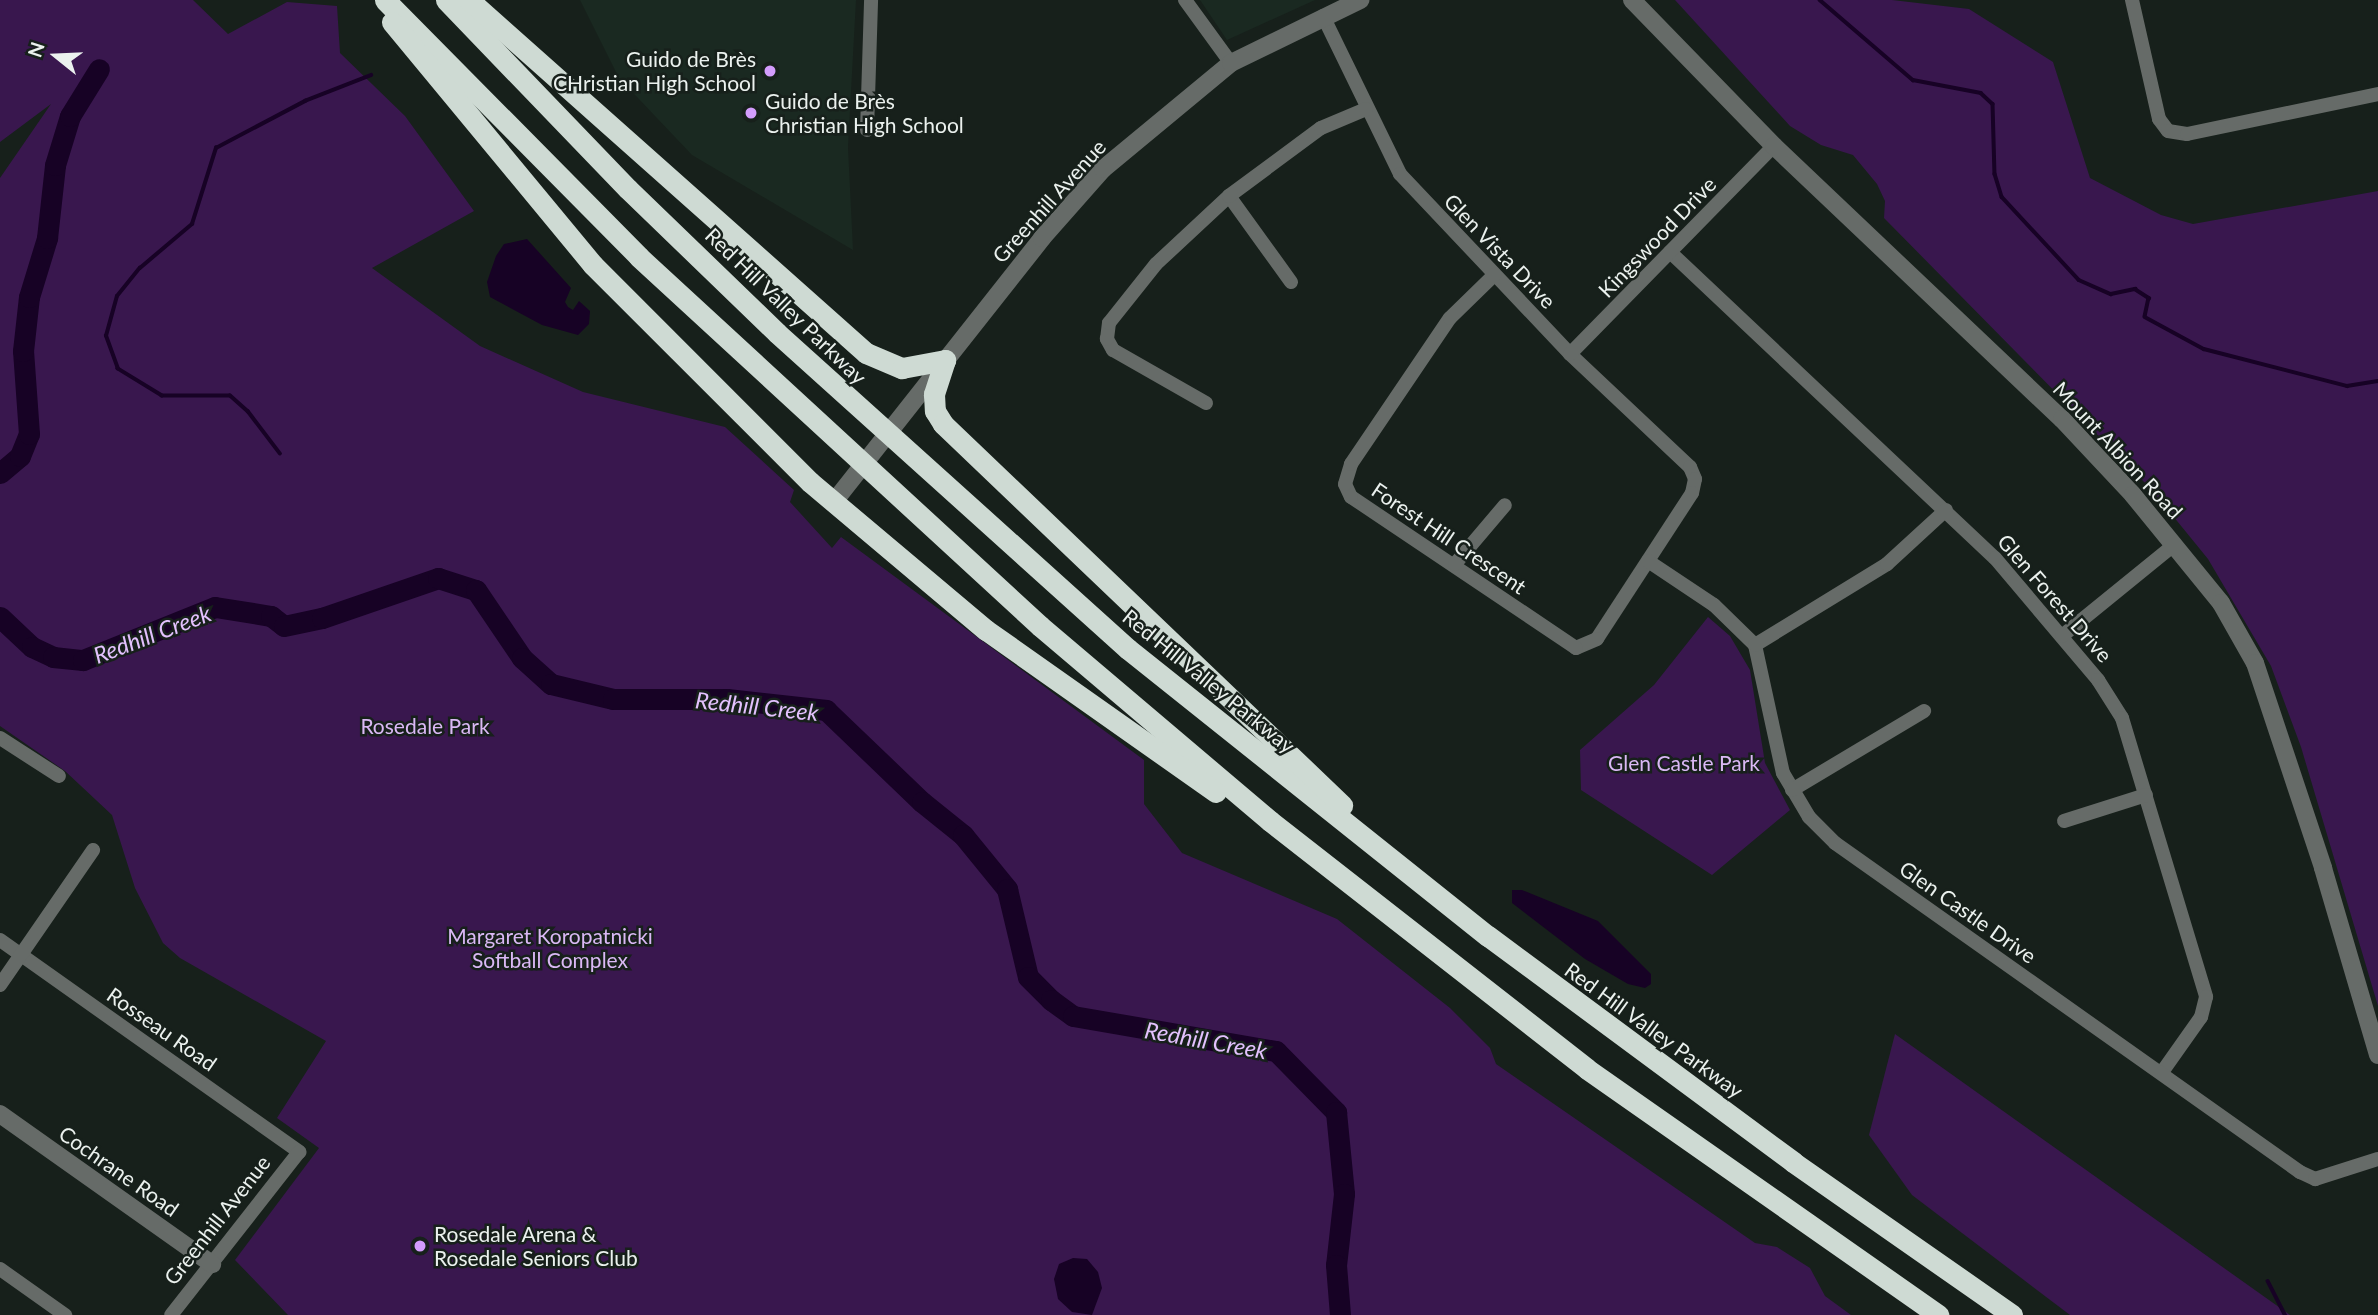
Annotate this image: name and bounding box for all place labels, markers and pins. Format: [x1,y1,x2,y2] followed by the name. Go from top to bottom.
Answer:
[553,46,756,96] place label: Guido de Brès CHristian High School
[762,63,778,79] marker: Guido de Brès CHristian High School
[765,88,964,138] place label: Guido de Brès Christian High School
[743,105,759,121] marker: Guido de Brès Christian High School
[434,1221,638,1271] place label: Rosedale Arena & Rosedale Seniors Club
[412,1238,428,1254] marker: Rosedale Arena & Rosedale Seniors Club

